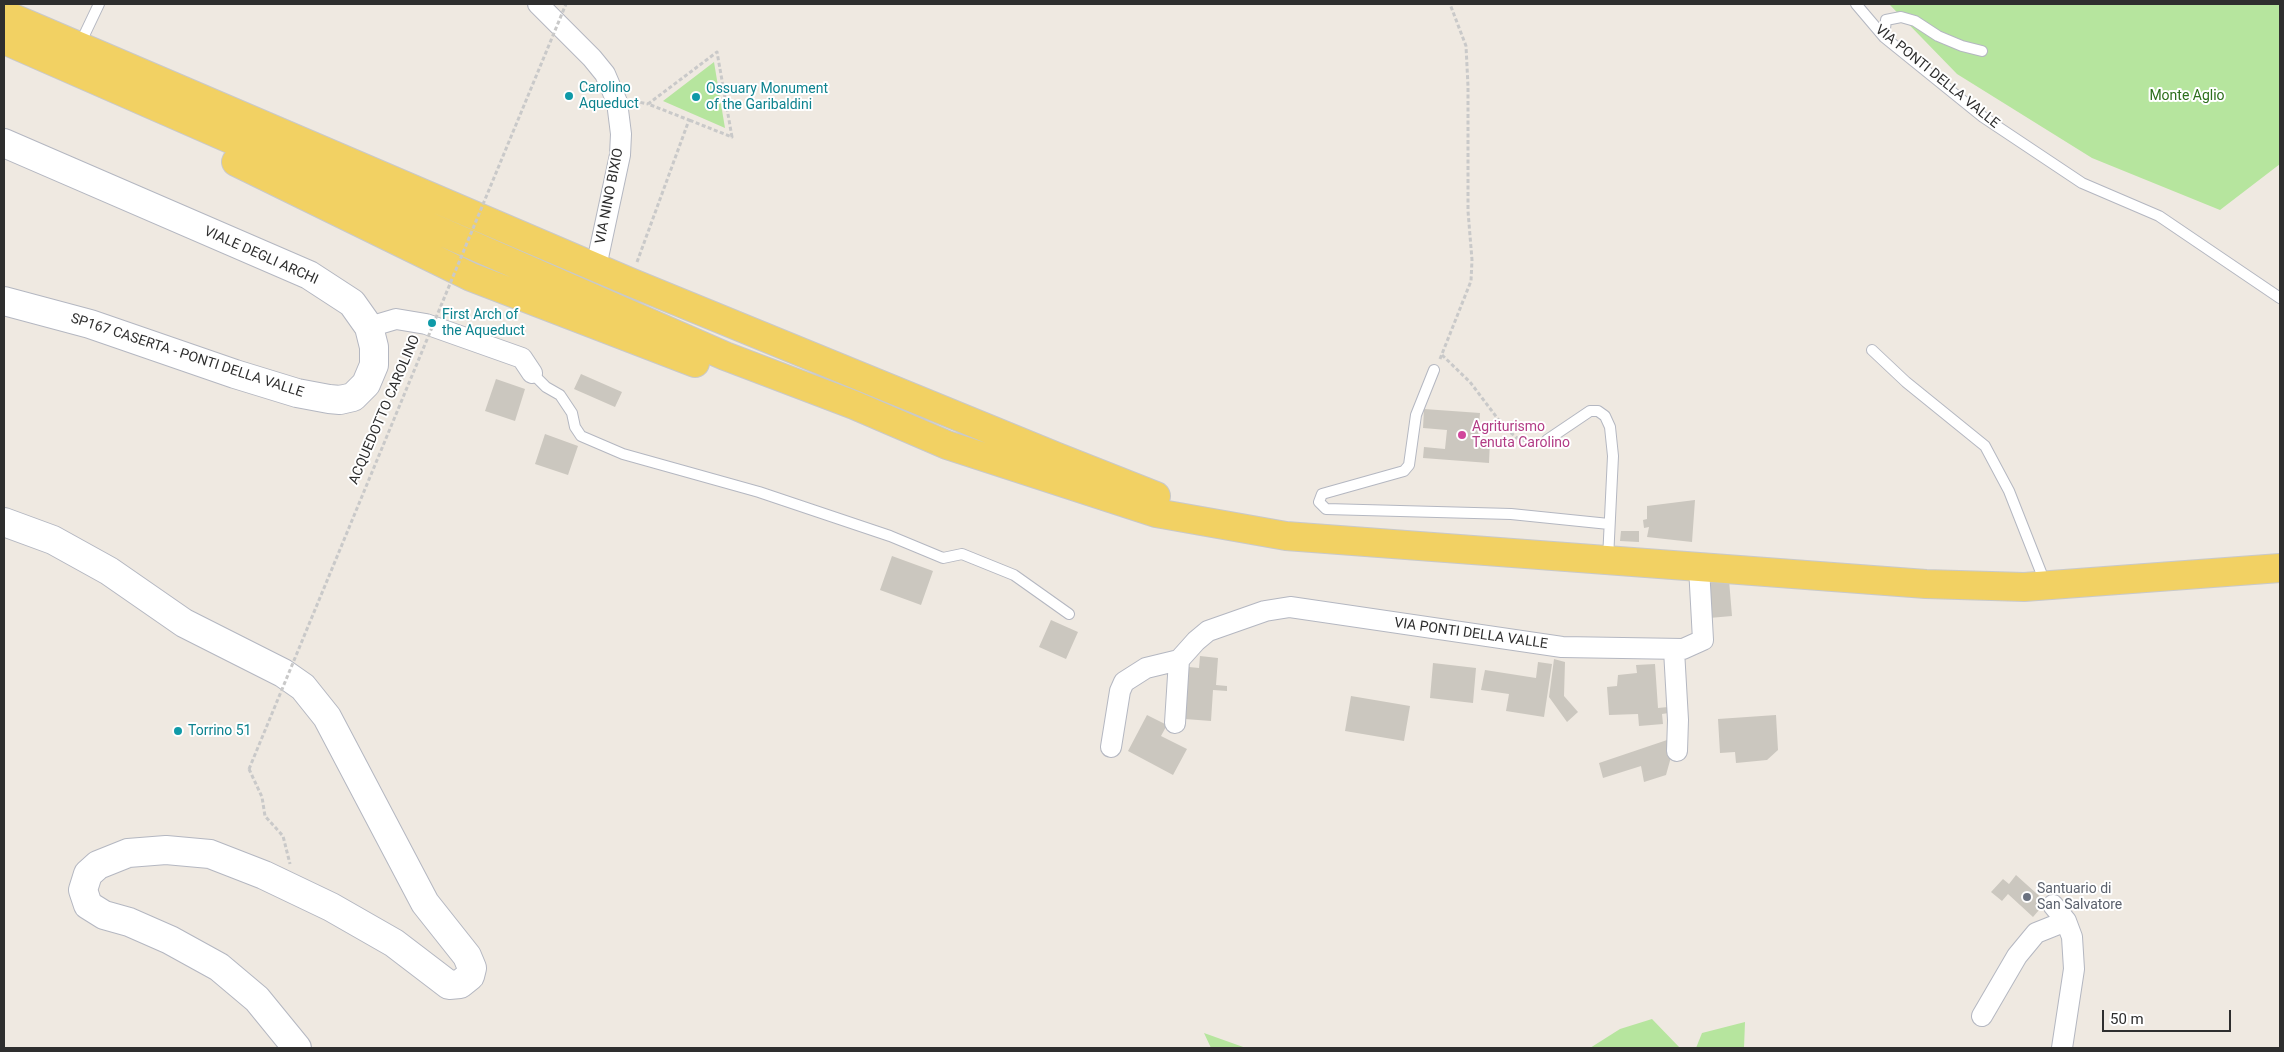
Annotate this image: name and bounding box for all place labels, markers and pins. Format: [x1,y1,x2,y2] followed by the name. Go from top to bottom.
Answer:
[579,80,639,112] place label: Carolino Aqueduct
[706,81,828,114] place label: Ossuary Monument of the Garibaldini
[563,90,575,102] marker: Carolino Aqueduct
[690,91,702,103] marker: Ossuary Monument of the Garibaldini
[442,307,525,340] place label: First Arch of the Aqueduct
[426,317,438,329] marker: First Arch of the Aqueduct
[1472,419,1570,452] place label: Agriturismo Tenuta Carolino
[1456,429,1468,441] marker: Agriturismo Tenuta Carolino
[188,723,251,739] place label: Torrino 51
[172,725,184,737] marker: Torrino 51
[2037,881,2122,914] place label: Santuario di San Salvatore
[2021,891,2033,903] marker: Santuario di San Salvatore

